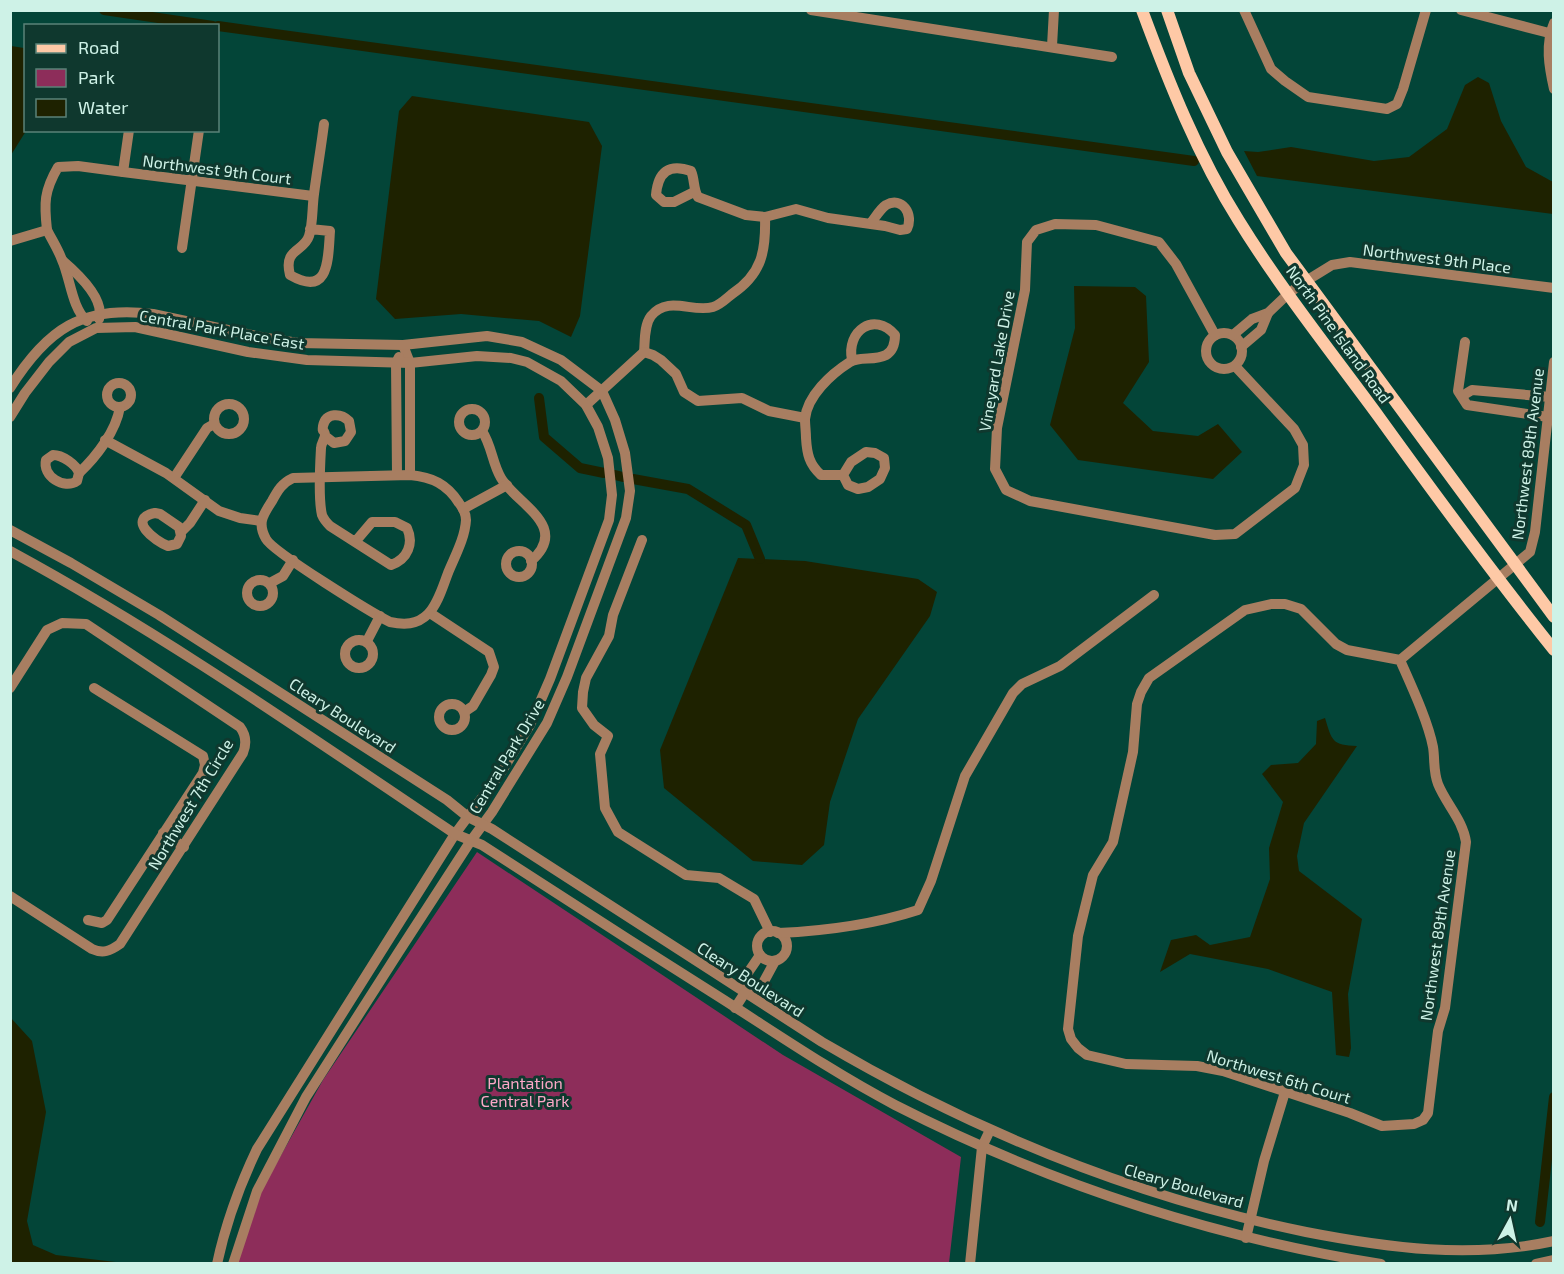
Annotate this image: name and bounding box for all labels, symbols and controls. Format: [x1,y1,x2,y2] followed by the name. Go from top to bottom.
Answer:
[24,24,219,132] legend
[78,36,119,58] text: Road
[78,66,115,88] text: Park
[78,96,128,118] text: Water
[142,150,292,188] street label: Northwest 9th Court
[1362,239,1512,277] street label: Northwest 9th Place
[1283,262,1395,406] street label: North Pine Island Road
[974,289,1018,433] street label: Vineyard Lake Drive
[138,305,306,353] street label: Central Park Place East
[1507,367,1547,541] street label: Northwest 89th Avenue
[286,673,400,757] street label: Cleary Boulevard
[464,695,548,817] street label: Central Park Drive
[143,735,237,873] street label: Northwest 7th Circle
[1416,848,1458,1022] street label: Northwest 89th Avenue
[694,937,808,1021] street label: Cleary Boulevard
[1205,1045,1353,1107] street label: Northwest 6th Court
[481,1073,569,1110] park label: Plantation Central Park
[1122,1159,1246,1211] street label: Cleary Boulevard
[1480,1190,1540,1250] north arrow
[1505,1194,1519,1215] text: N

